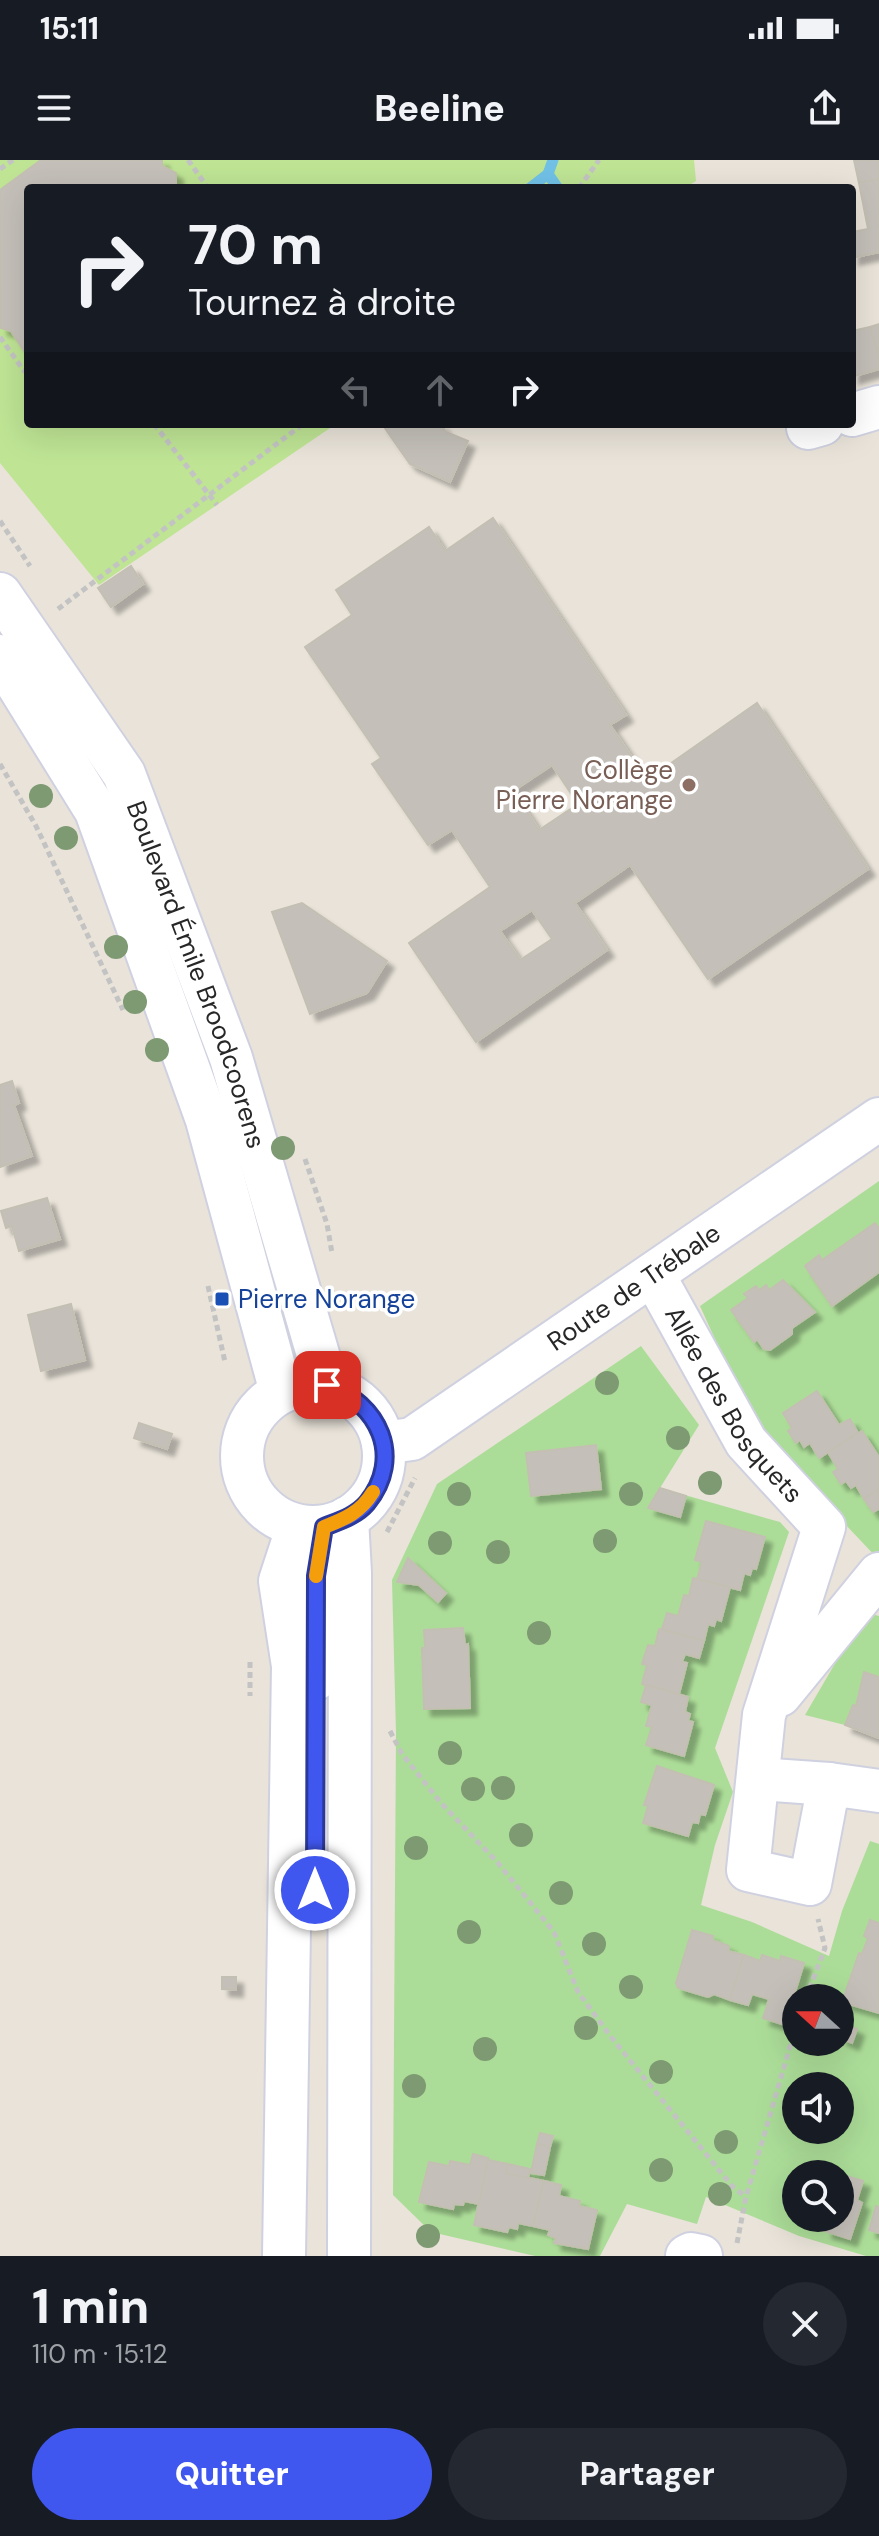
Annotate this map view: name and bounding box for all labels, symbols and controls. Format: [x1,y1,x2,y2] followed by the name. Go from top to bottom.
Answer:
[40,9,99,48] text: 15:11
[374,85,505,132] text: Beeline
[32,86,76,130] icon: menu
[803,86,847,130] icon: share
[188,208,323,281] text: 70 m
[56,216,160,320] icon: right
[188,279,456,326] text: Tournez à droite
[334,368,378,412] icon: left
[418,368,462,412] icon: ahead
[502,368,546,412] icon: right
[496,753,673,817] place label: Collège Pierre Norange
[680,776,698,794] marker: Collège Pierre Norange
[119,796,274,1152] street label: Boulevard Émile Broodcoorens
[540,1216,727,1358] street label: Route de Trébale
[238,1282,415,1316] place label: Pierre Norange
[213,1290,231,1308] marker: Pierre Norange
[657,1300,810,1510] street label: Allée des Bosquets
[293,1351,361,1419] pin
[305,1363,349,1407] icon: arrive
[273,1848,357,1932] position arrow
[782,1984,854,2056] north arrow
[782,1984,854,2232] map controls
[782,2072,854,2144] button: sound
[782,2160,854,2232] button: search
[32,2275,149,2338] text: 1 min
[763,2282,847,2366] button: close
[32,2337,167,2371] text: 110 m · 15:12
[32,2428,432,2520] button: Quitter
[448,2428,847,2520] button: Partager

